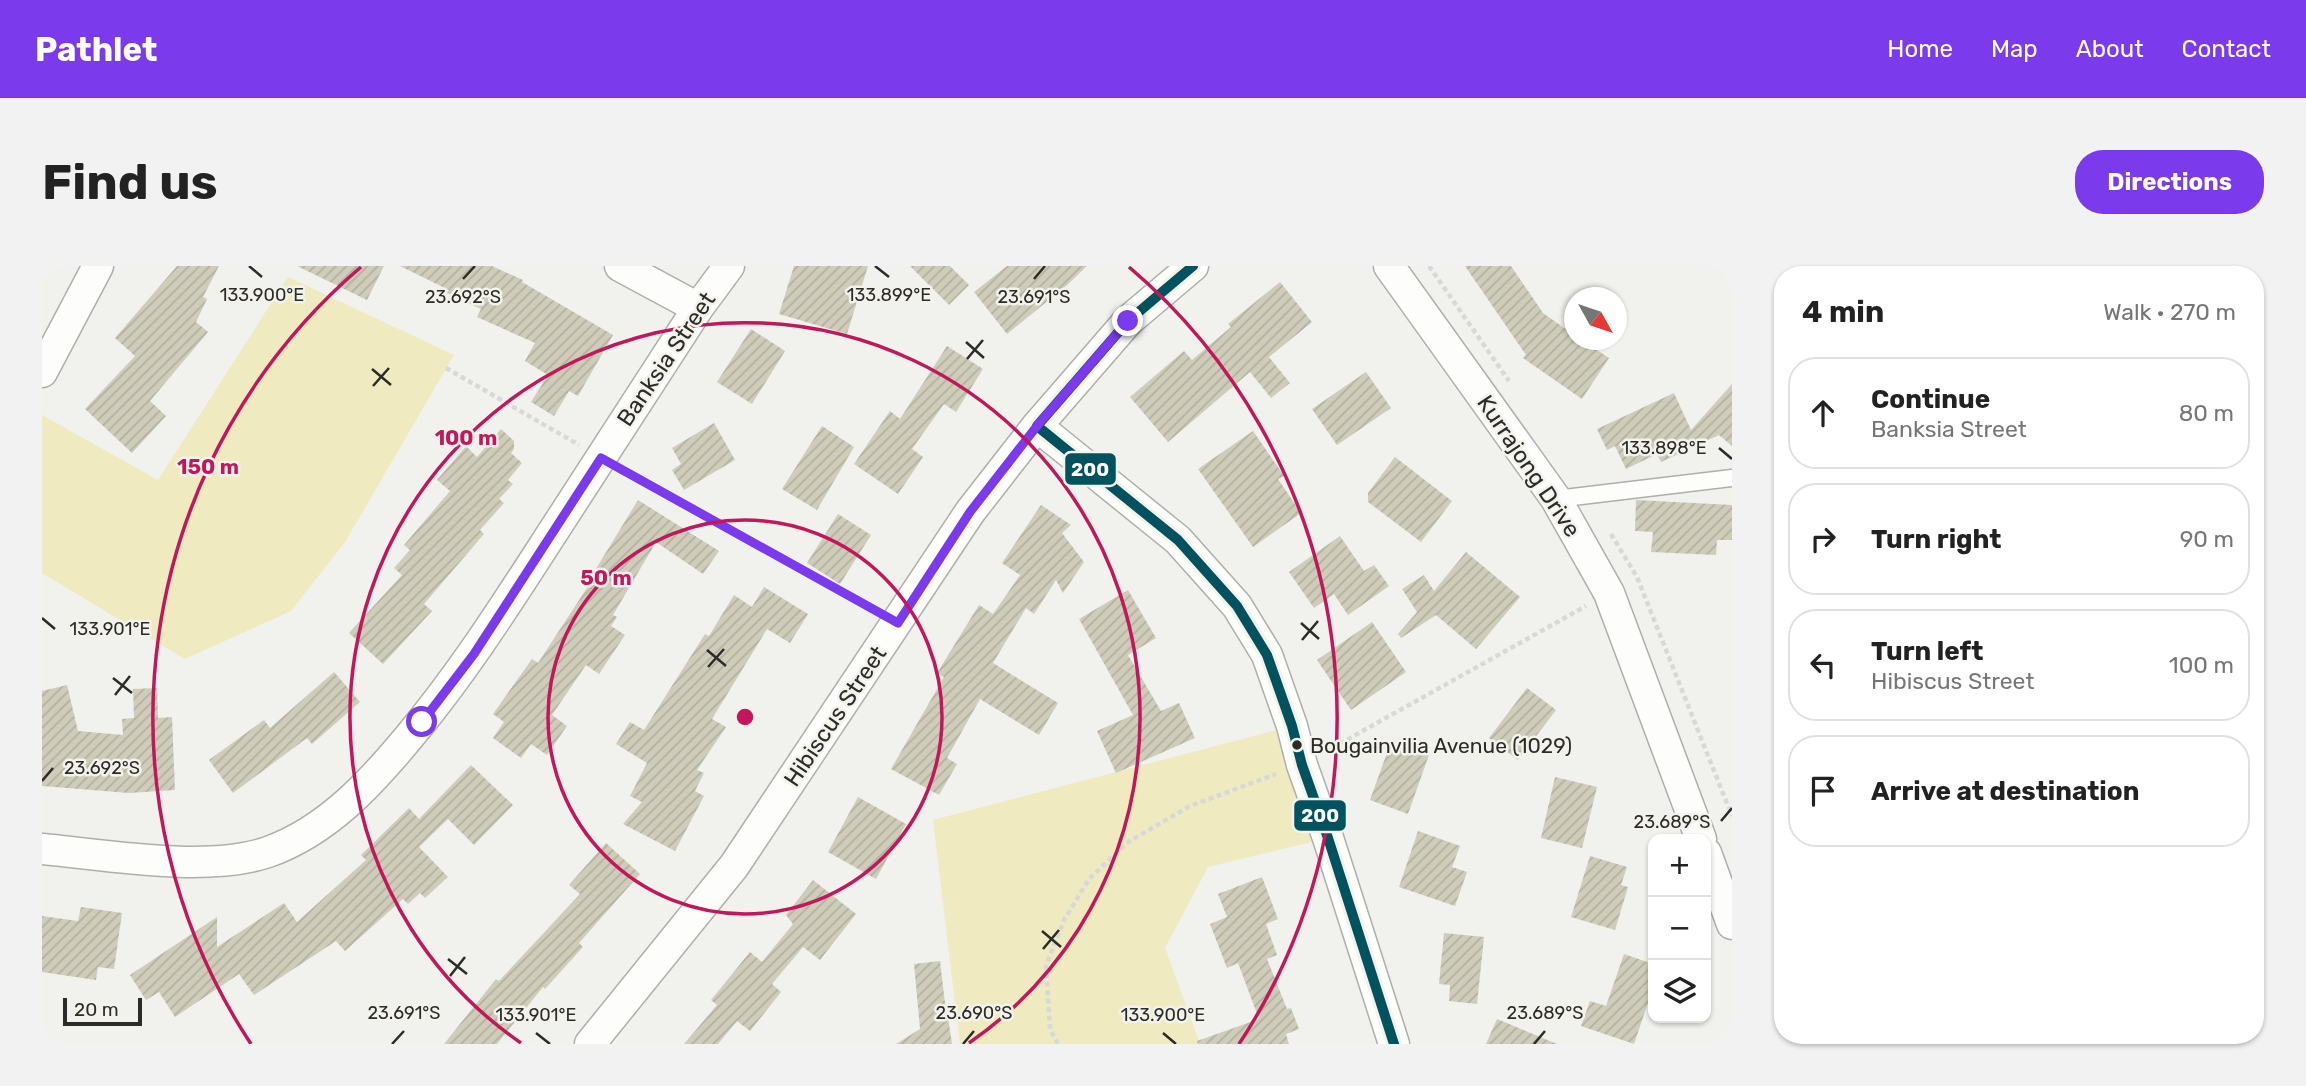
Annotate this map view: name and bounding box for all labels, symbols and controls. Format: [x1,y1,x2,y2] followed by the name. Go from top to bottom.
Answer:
[35,30,158,69] text: Pathlet
[1887,35,1953,63] text: Home
[1991,35,2038,63] text: Map
[2076,35,2144,63] text: About
[2182,35,2271,63] text: Contact
[2075,150,2264,214] button: Directions
[42,153,218,211] text: Find us
[220,284,304,306] text: 133.900°E
[847,284,931,306] text: 133.899°E
[425,286,501,308] text: 23.692°S
[997,286,1071,308] text: 23.691°S
[611,287,721,431] street label: Banksia Street
[1564,287,1627,350] north arrow
[1802,294,1884,330] text: 4 min
[2103,298,2236,326] text: Walk · 270 m
[1112,305,1143,336] route end
[1871,384,1990,415] text: Continue
[1471,390,1587,542] street label: Kurrajong Drive
[1804,394,1842,432] icon: ahead
[2179,399,2234,427] text: 80 m
[1871,415,2027,443] text: Banksia Street
[435,425,497,450] text: 100 m
[1621,437,1707,459] text: 133.898°E
[1064,452,1117,486] line badge: 200
[177,454,239,479] text: 150 m
[1071,458,1109,481] text: 200
[1804,520,1842,558] icon: right
[1871,524,2001,555] text: Turn right
[2180,525,2234,553] text: 90 m
[580,565,632,590] text: 50 m
[70,618,150,640] text: 133.901°E
[1871,636,1983,667] text: Turn left
[778,640,892,792] street label: Hibiscus Street
[1804,646,1842,684] icon: left
[2169,651,2234,679] text: 100 m
[1871,667,2034,695] text: Hibiscus Street
[733,705,757,729] centre of rings
[406,706,437,737] route start
[1310,733,1572,758] place label: Bougainvilia Avenue (1029)
[1290,738,1304,752] marker: Bougainvilia Avenue (1029)
[64,757,140,779] text: 23.692°S
[1804,772,1842,810] icon: arrive
[1871,776,2139,807] text: Arrive at destination
[1293,799,1347,832] line badge: 200
[1301,804,1339,827] text: 200
[1634,811,1710,833] text: 23.689°S
[1648,834,1711,1023] map controls
[1648,834,1711,897] button: +
[1648,897,1711,960] button: −
[1648,960,1711,1023] button: layers
[63,995,142,1027] scale bar
[74,998,119,1021] text: 20 m
[367,1002,441,1024] text: 23.691°S
[936,1002,1012,1024] text: 23.690°S
[1507,1002,1583,1024] text: 23.689°S
[496,1004,576,1026] text: 133.901°E
[1121,1004,1205,1026] text: 133.900°E

